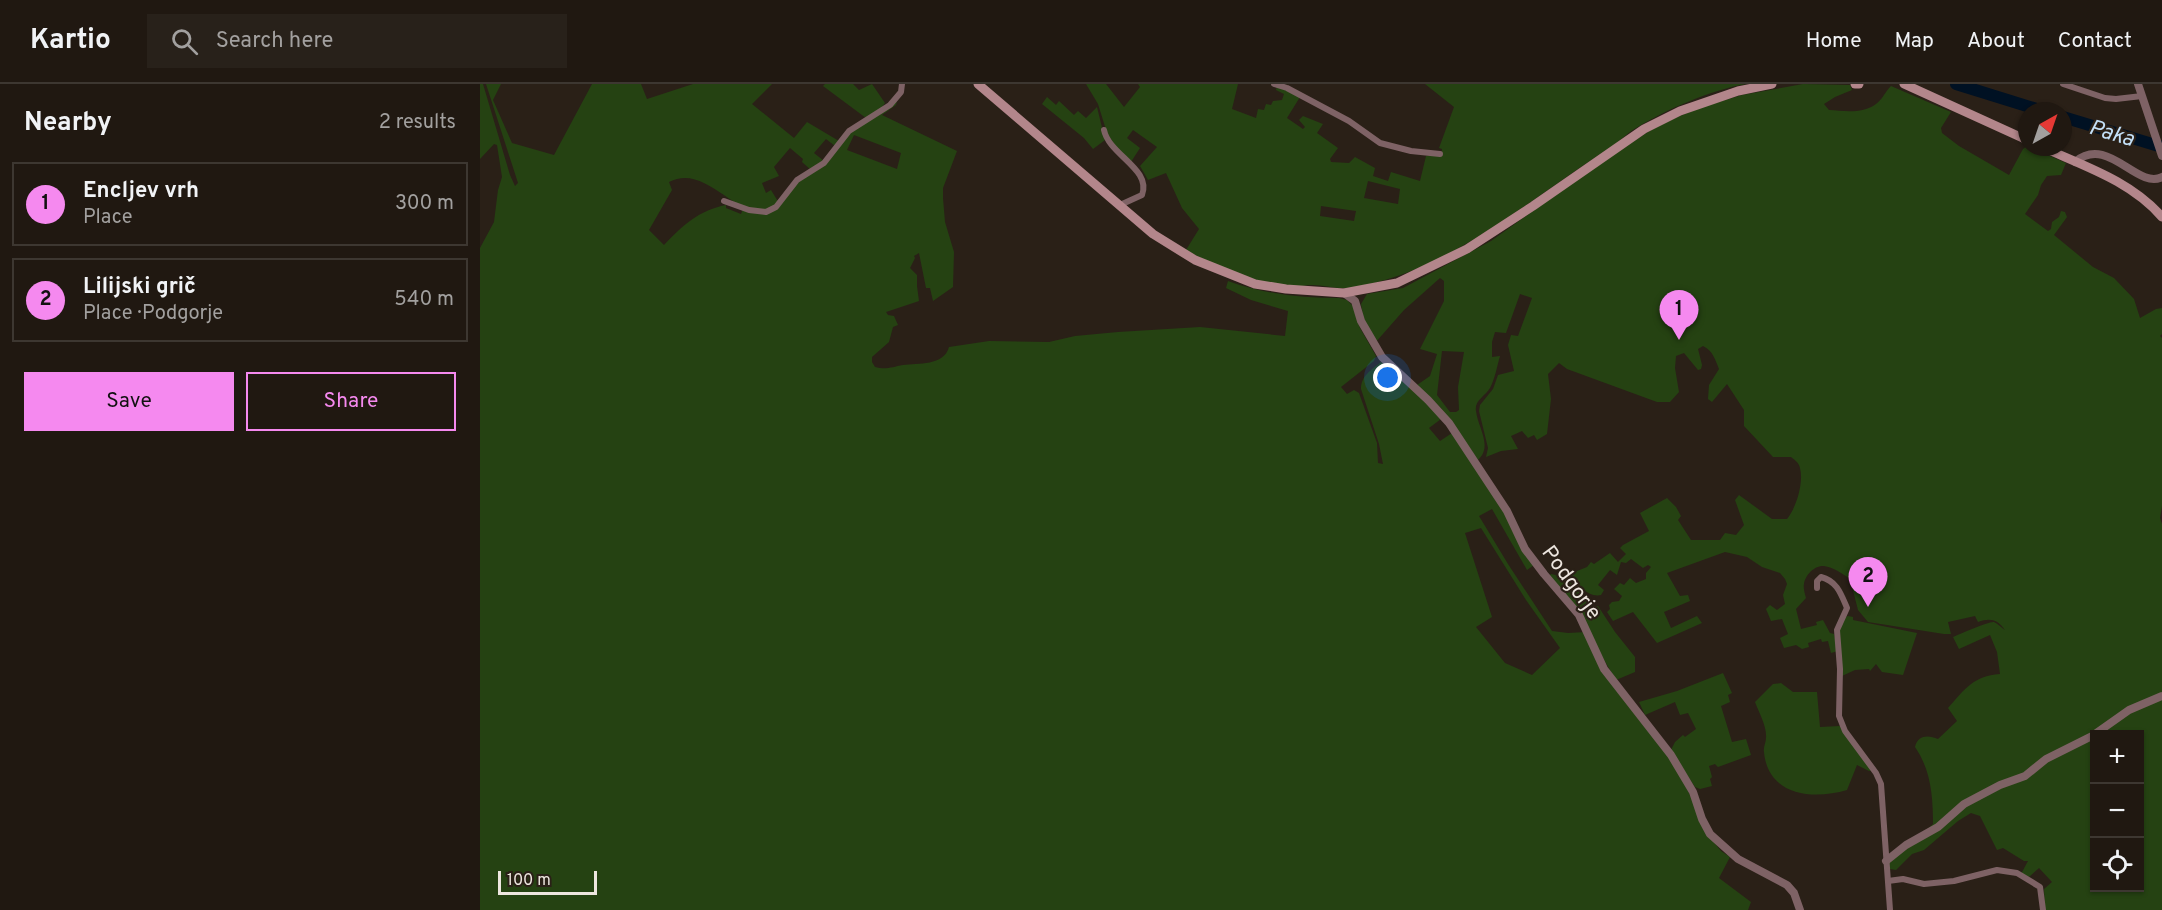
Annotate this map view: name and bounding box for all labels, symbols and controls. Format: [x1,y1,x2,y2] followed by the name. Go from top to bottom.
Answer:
[147,14,567,68] search box
[30,23,111,59] text: Kartio
[168,25,201,58] icon: search
[216,28,333,55] text: Search here
[1806,28,1862,55] text: Home
[1895,28,1934,55] text: Map
[1967,28,2025,55] text: About
[2058,28,2132,55] text: Contact
[2018,102,2072,156] north arrow
[24,107,112,140] text: Nearby
[379,110,456,136] text: 2 results
[2085,115,2138,154] water label: Paka
[83,178,199,205] text: Encljev vrh
[42,191,50,217] text: 1
[395,191,454,217] text: 300 m
[83,205,133,231] text: Place
[83,274,196,301] text: Lilijski grič
[39,287,52,313] text: 2
[394,287,454,313] text: 540 m
[1660,290,1698,340] pin: 1
[83,301,223,327] text: Place · Podgorje
[1373,363,1402,392] your location
[24,372,234,431] button: Save
[246,372,456,431] button: Share
[1535,540,1607,625] street label: Podgorje
[1848,558,1888,607] pin: 2
[2090,730,2144,892] map controls
[2090,730,2144,784] button: +
[2090,784,2144,838] button: −
[2090,838,2144,892] button: locate
[498,868,597,896] scale bar
[507,871,551,891] text: 100 m

